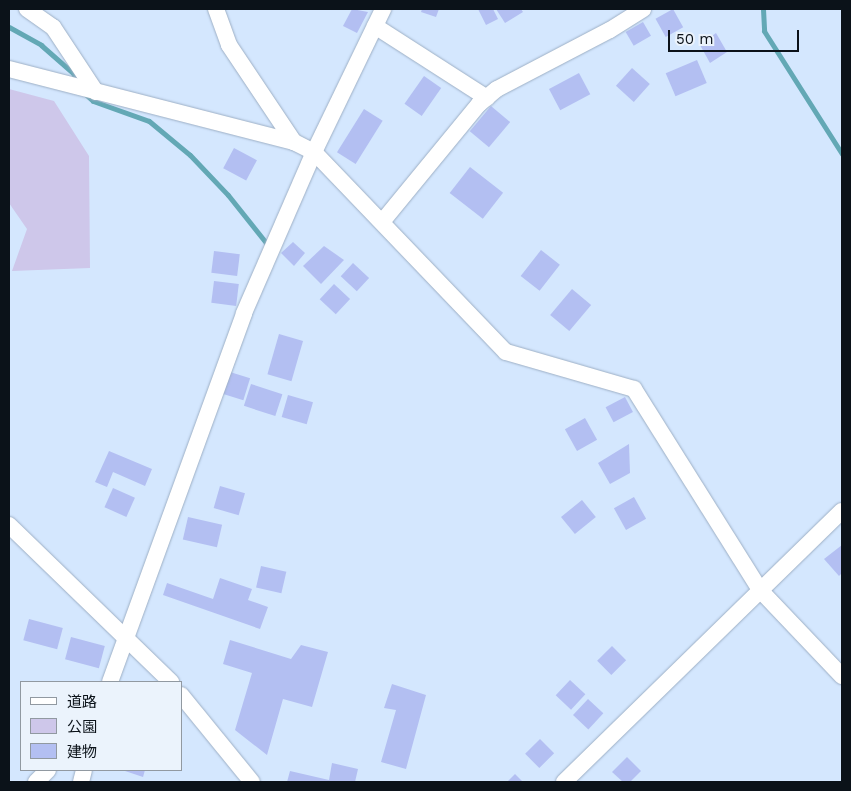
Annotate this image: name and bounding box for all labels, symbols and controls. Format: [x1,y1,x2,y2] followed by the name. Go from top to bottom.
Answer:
[671,20,802,52] scale bar
[676,30,713,48] text: 50 m
[20,681,182,771] legend
[67,693,97,711] text: 道路
[67,718,97,736] text: 公園
[67,743,97,761] text: 建物

